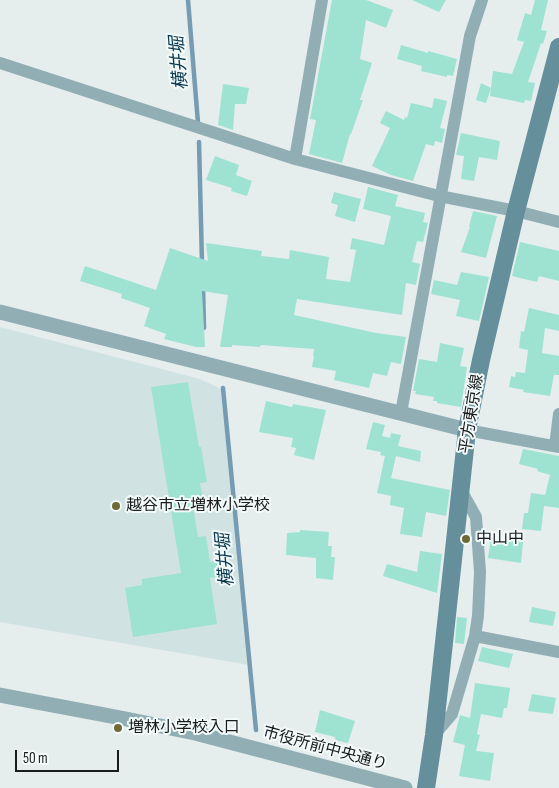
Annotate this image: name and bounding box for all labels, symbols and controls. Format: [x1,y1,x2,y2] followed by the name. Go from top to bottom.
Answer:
[167,35,193,91] water label: 横井堀
[456,373,488,455] street label: 平方東京線
[126,496,270,516] place label: 越谷市立増林小学校
[110,500,122,512] marker: 越谷市立増林小学校
[476,529,524,549] place label: 中山中
[213,532,239,588] water label: 横井堀
[460,533,472,545] marker: 中山中
[128,718,240,738] place label: 増林小学校入口
[112,722,124,734] marker: 増林小学校入口
[261,723,389,775] street label: 市役所前中央通り
[18,740,121,772] scale bar
[23,749,48,768] text: 50 m

